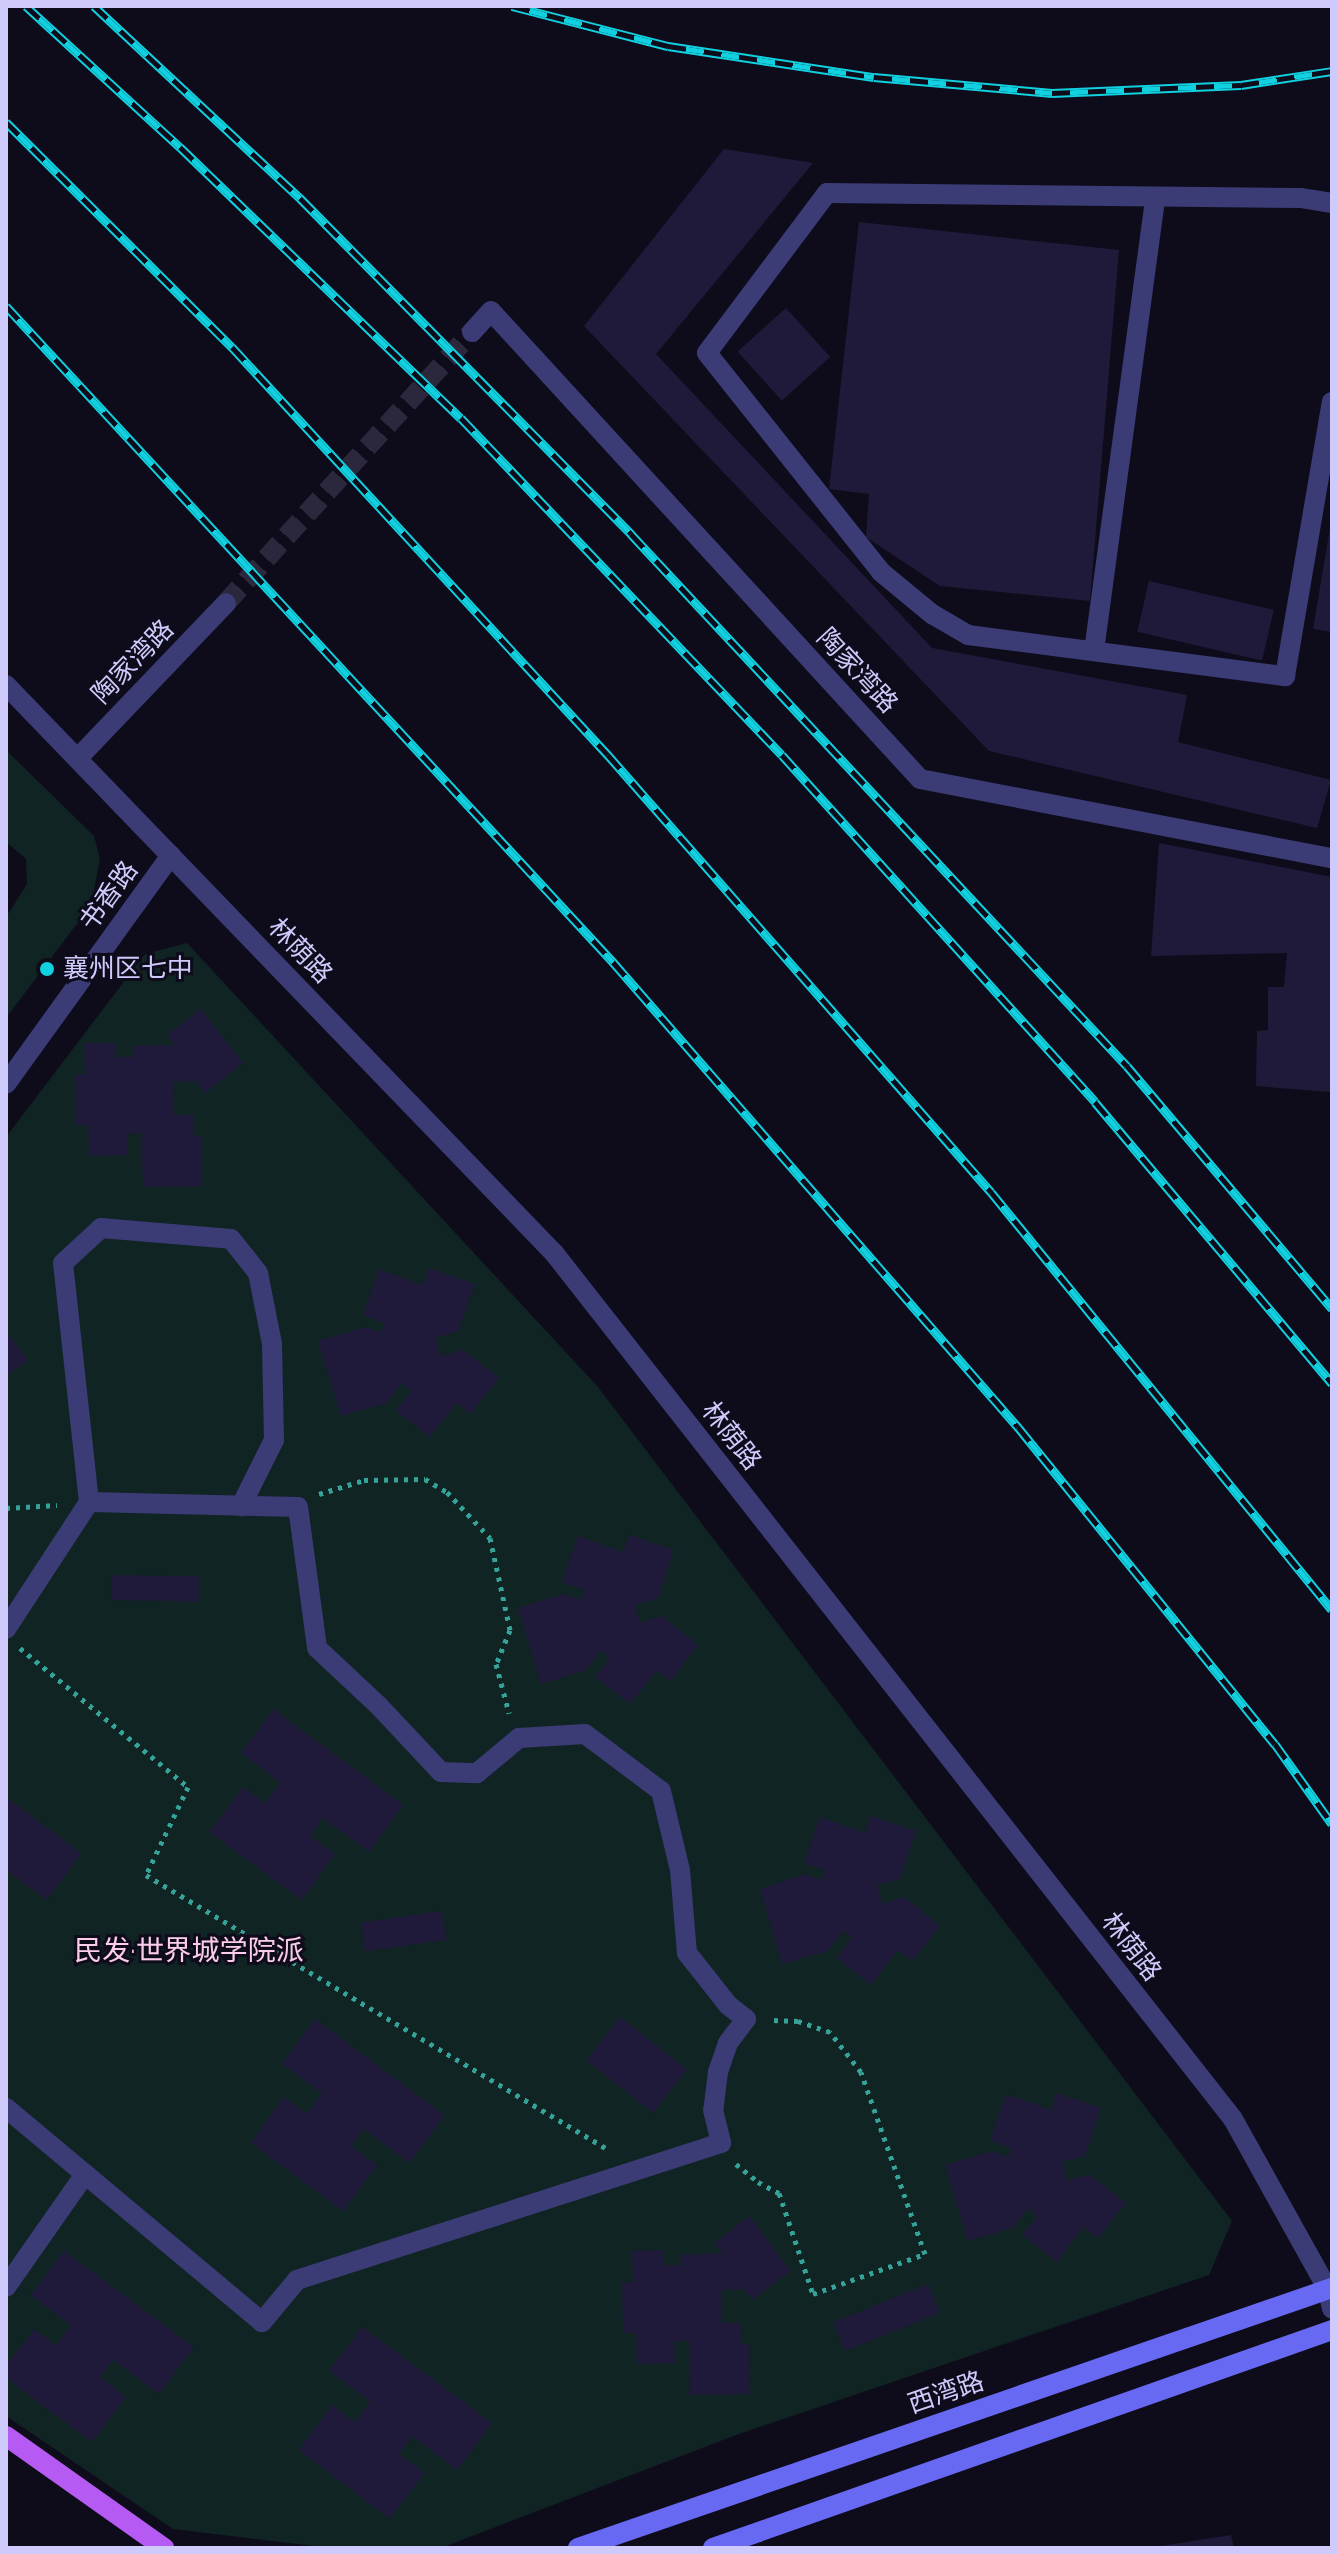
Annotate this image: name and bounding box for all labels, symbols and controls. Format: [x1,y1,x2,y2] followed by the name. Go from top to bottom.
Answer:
[86,614,180,710] street label: 陶家湾路
[810,622,904,720] street label: 陶家湾路
[73,855,145,937] street label: 书香路
[262,912,338,990] street label: 林荫路
[63,953,193,985] place label: 襄州区七中
[38,960,56,978] marker: 襄州区七中
[695,1396,767,1476] street label: 林荫路
[1095,1907,1167,1987] street label: 林荫路
[74,1934,304,1968] district label: 民发·世界城学院派
[904,2366,988,2420] street label: 西湾路

